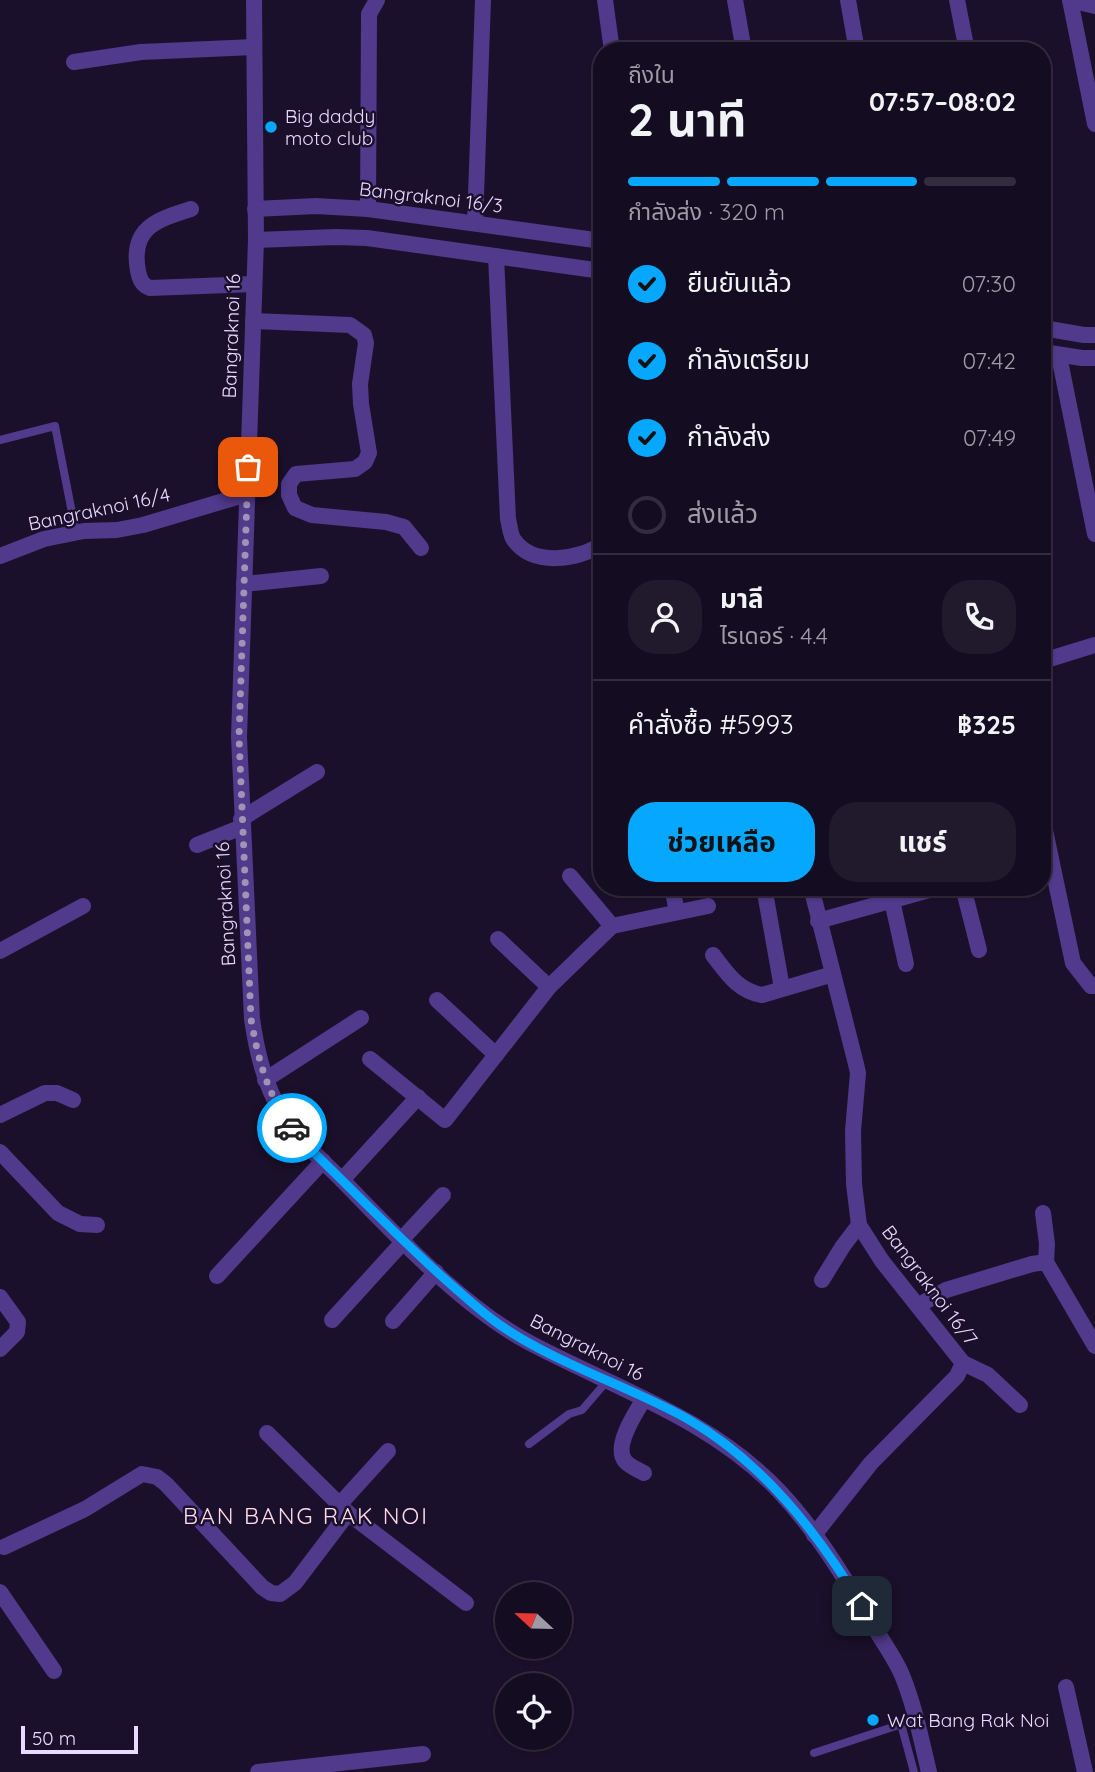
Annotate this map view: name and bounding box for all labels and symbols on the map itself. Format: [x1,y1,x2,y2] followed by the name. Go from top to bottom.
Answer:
[285,104,375,150] place label: Big daddy moto club
[263,119,279,135] marker: Big daddy moto club
[358,176,504,218] street label: Bangraknoi 16/3
[217,273,245,399] street label: Bangraknoi 16
[218,437,278,497] pin
[26,482,172,536] street label: Bangraknoi 16/4
[210,841,240,967] street label: Bangraknoi 16
[257,1093,327,1163] courier
[877,1220,983,1350] street label: Bangraknoi 16/7
[526,1308,648,1386] street label: Bangraknoi 16
[183,1501,429,1530] district label: BAN BANG RAK NOI
[832,1576,892,1636] pin
[495,1582,572,1659] north arrow
[887,1708,1049,1732] place label: Wat Bang Rak Noi
[865,1712,881,1728] marker: Wat Bang Rak Noi
[21,1723,138,1755] scale bar

